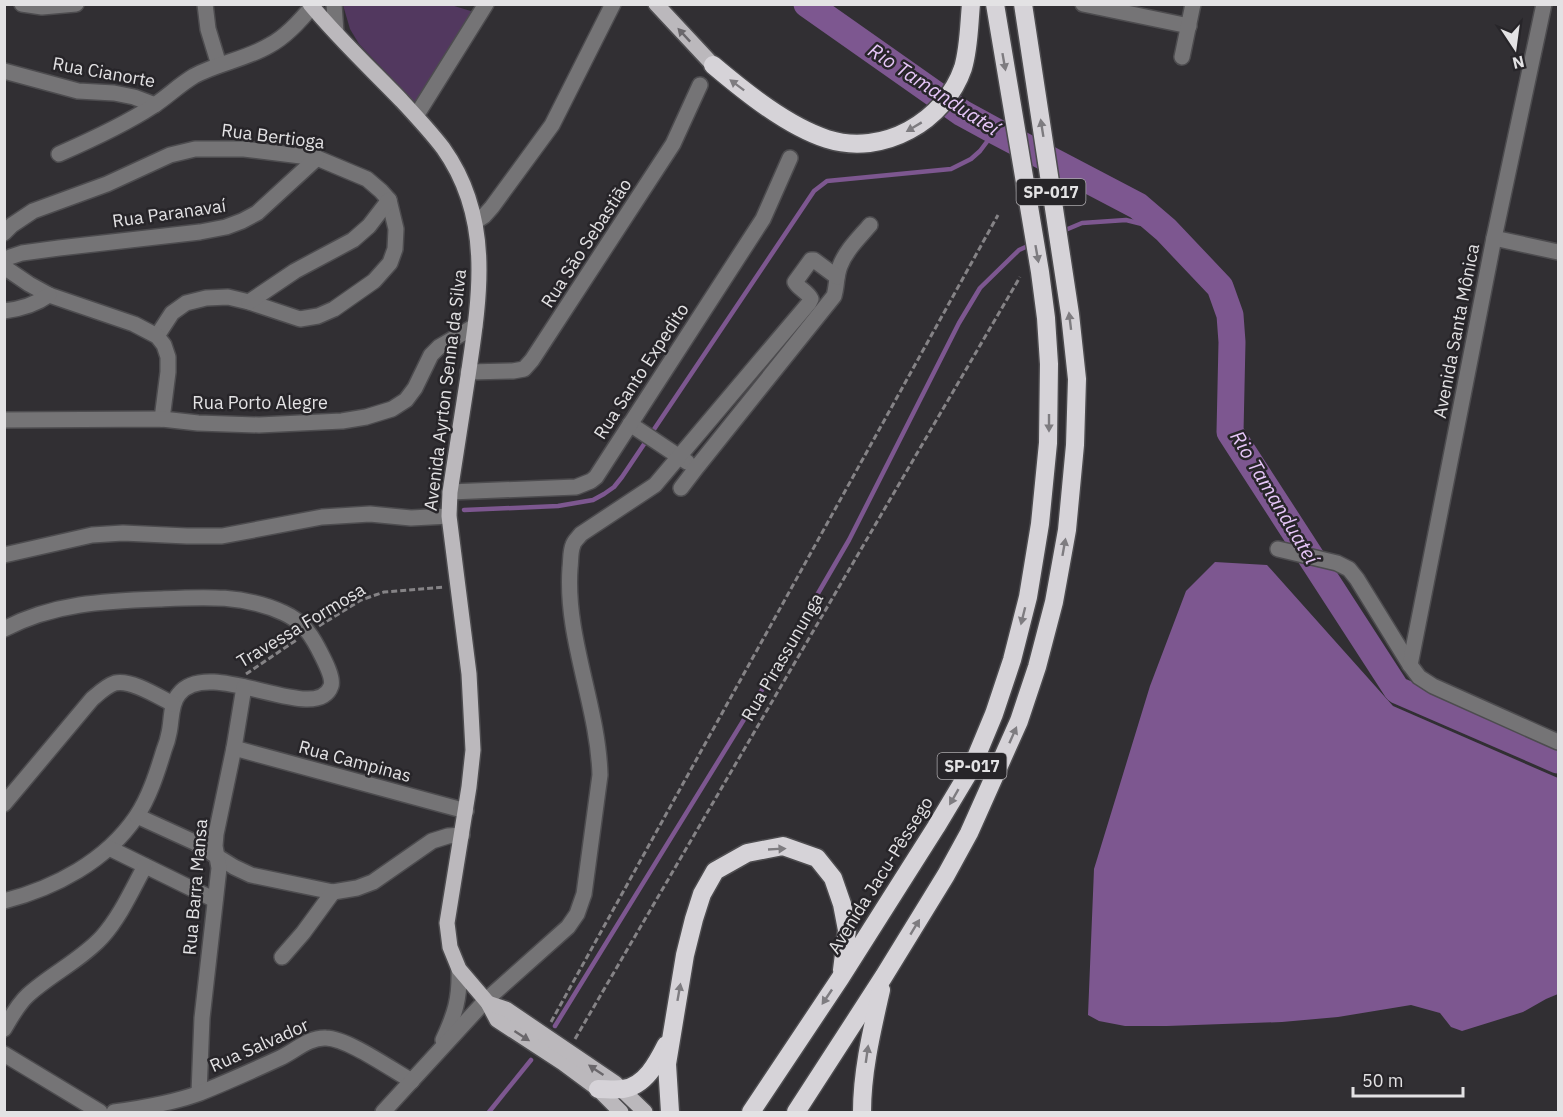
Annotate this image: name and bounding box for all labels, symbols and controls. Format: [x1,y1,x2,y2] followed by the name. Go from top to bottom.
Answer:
[1485,18,1545,78] north arrow
[678,28,691,43] one-way arrow
[863,36,1006,142] water label: Rio Tamanduateí
[51,52,157,92] street label: Rua Cianorte
[1510,52,1526,74] text: N
[1000,53,1009,72] one-way arrow
[729,78,745,91] one-way arrow
[220,118,326,154] street label: Rua Bertioga
[1037,118,1046,137] one-way arrow
[906,122,922,133] one-way arrow
[536,174,636,312] street label: Rua São Sebastião
[1016,179,1086,205] road number: SP-017
[111,194,228,232] street label: Rua Paranavaí
[1428,241,1484,420] street label: Avenida Santa Mônica
[1033,245,1042,264] one-way arrow
[419,267,471,512] street label: Avenida Ayrton Senna da Silva
[588,299,694,443] street label: Rua Santo Expedito
[1065,311,1075,330] one-way arrow
[192,391,328,414] street label: Rua Porto Alegre
[1044,413,1053,432] one-way arrow
[1224,425,1326,570] water label: Rio Tamanduateí
[1060,537,1069,556] one-way arrow
[233,577,370,672] street label: Travessa Formosa
[736,588,828,725] street label: Rua Pirassununga
[1017,607,1027,625] one-way arrow
[1008,725,1018,743] one-way arrow
[296,735,414,787] street label: Rua Campinas
[938,753,1006,779] road number: SP-017
[949,789,959,806] one-way arrow
[822,792,938,958] street label: Avenida Jacu-Pêssego
[178,817,212,956] street label: Rua Barra Mansa
[768,844,787,853] one-way arrow
[909,918,920,935] one-way arrow
[675,982,684,1001] one-way arrow
[821,989,833,1005] one-way arrow
[206,1013,312,1077] street label: Rua Salvador
[514,1031,530,1042] one-way arrow
[863,1045,872,1064] one-way arrow
[1353,1060,1462,1098] scale bar
[588,1064,604,1075] one-way arrow
[1362,1069,1404,1092] text: 50 m

